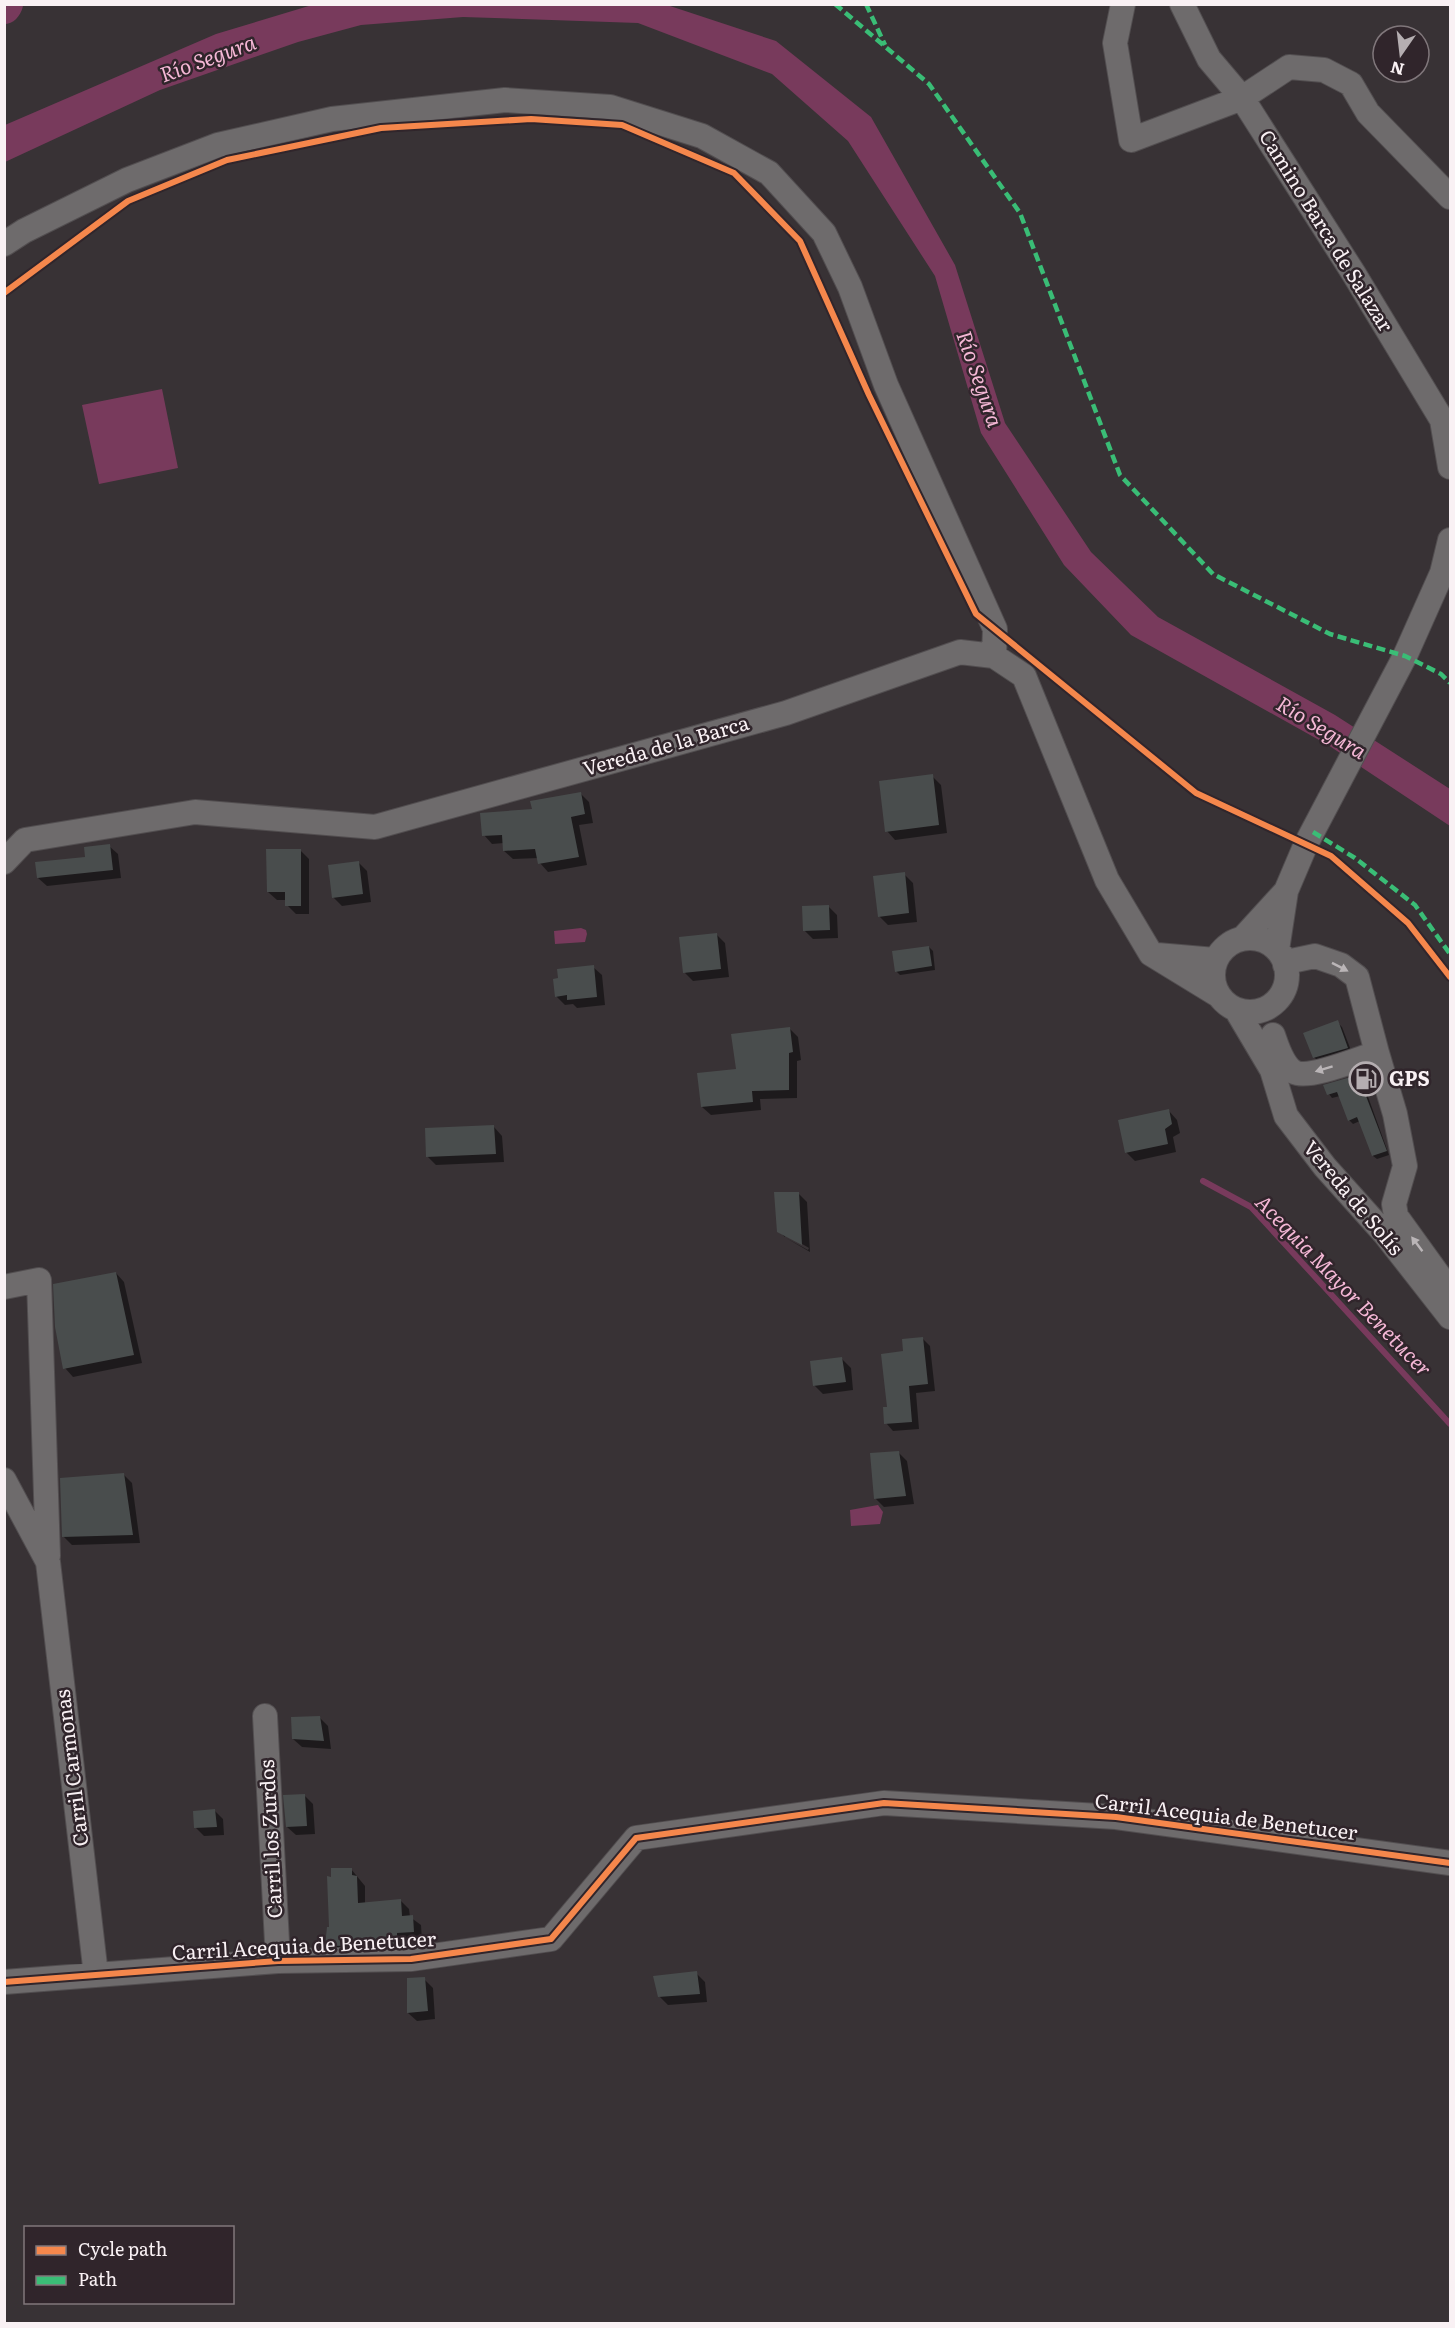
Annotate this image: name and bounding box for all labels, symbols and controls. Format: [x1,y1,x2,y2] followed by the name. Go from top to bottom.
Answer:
[1371,24,1431,84] north arrow
[155,25,260,88] water label: Río Segura
[1388,56,1407,83] text: N
[1253,123,1403,337] street label: Camino Barca de Salazar
[950,326,1012,431] water label: Río Segura
[1271,687,1373,765] water label: Río Segura
[579,706,752,782] street label: Vereda de la Barca
[1331,961,1349,971] one-way arrow
[1348,1061,1384,1097] fuel station icon: GPS
[1389,1062,1430,1092] place label: GPS
[1315,1065,1333,1074] one-way arrow
[1297,1133,1412,1261] street label: Vereda de Solís
[1249,1186,1440,1382] water label: Acequia Mayor Benetucer
[1411,1236,1423,1251] one-way arrow
[45,1688,95,1849] street label: Carril Carmonas
[250,1759,288,1919] street label: Carril los Zurdos
[1093,1784,1360,1846] street label: Carril Acequia de Benetucer
[171,1922,437,1966] street label: Carril Acequia de Benetucer
[24,2226,234,2304] legend
[78,2235,167,2262] text: Cycle path
[78,2265,117,2292] text: Path

